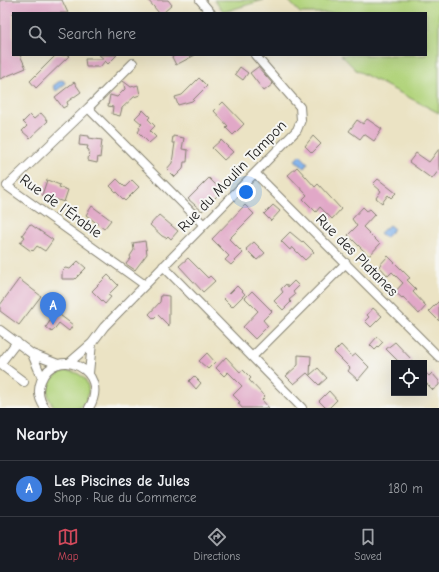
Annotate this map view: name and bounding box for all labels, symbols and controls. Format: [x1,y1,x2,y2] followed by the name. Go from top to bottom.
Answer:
[12,12,427,56] search box
[26,23,48,45] icon: search
[58,25,136,43] text: Search here
[174,116,290,236] street label: Rue du Moulin Tampon
[16,169,106,242] street label: Rue de l’Érable
[236,182,256,202] your location
[312,210,402,300] street label: Rue des Platanes
[40,292,66,325] pin: A
[391,360,427,396] map controls
[391,360,427,396] button: locate
[16,425,67,444] text: Nearby
[54,472,190,490] text: Les Piscines de Jules
[25,481,33,496] text: A
[388,481,423,496] text: 180 m
[54,490,196,505] text: Shop · Rue du Commerce
[57,526,79,563] tab: Map
[193,526,240,563] tab: Directions
[354,526,382,563] tab: Saved

